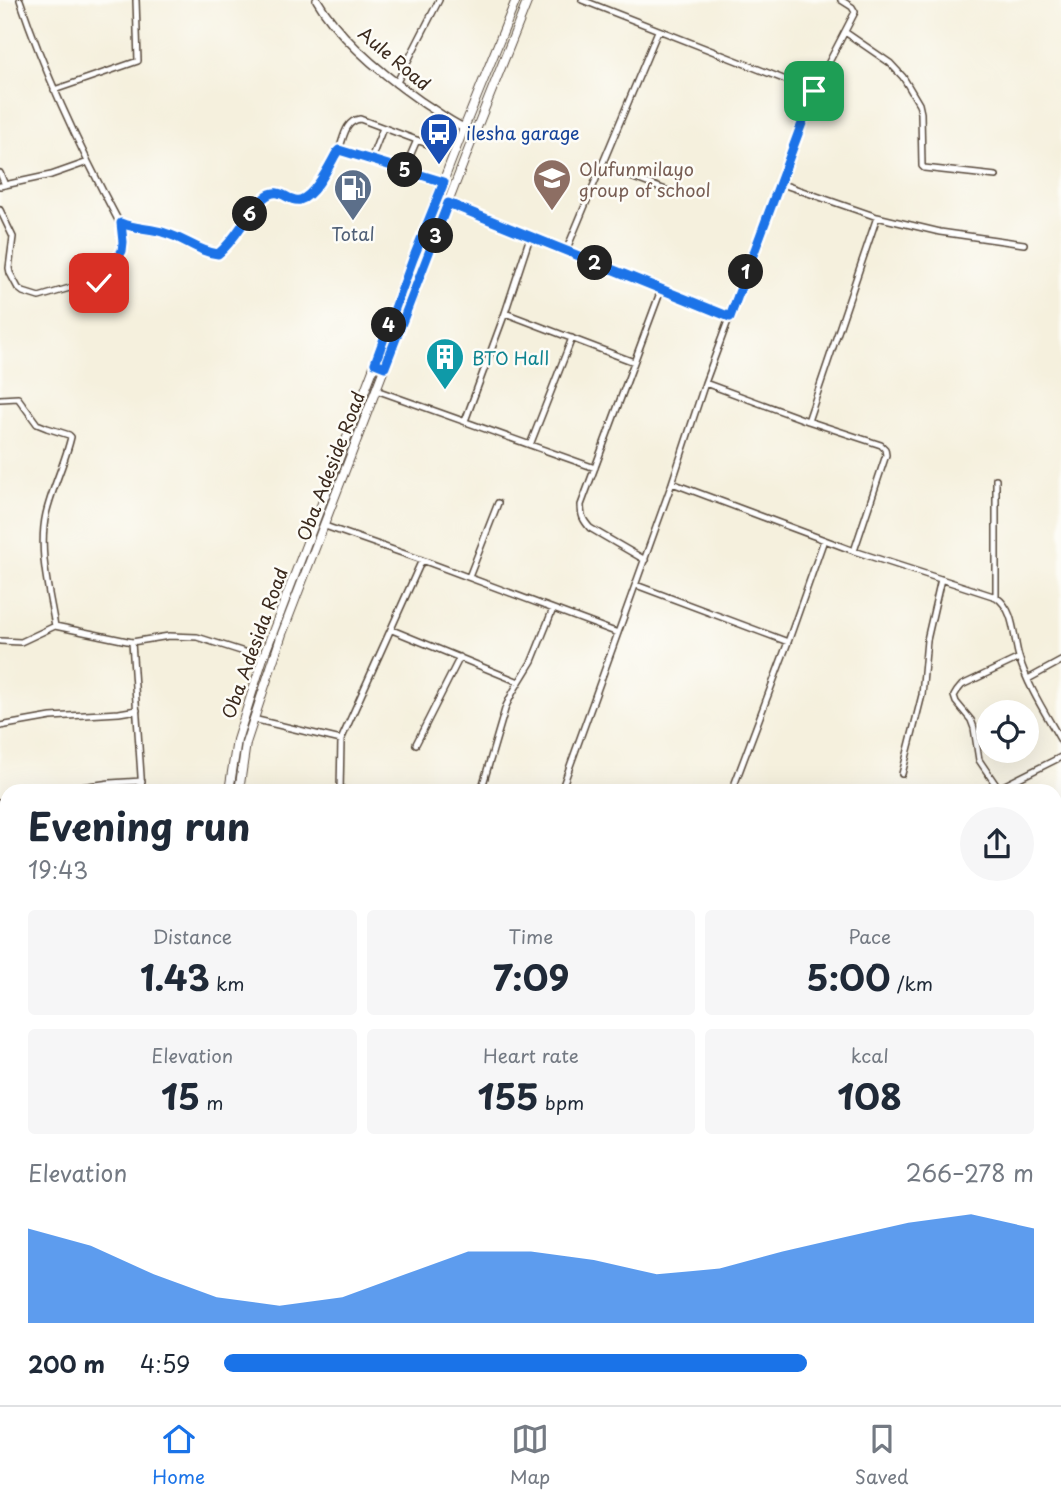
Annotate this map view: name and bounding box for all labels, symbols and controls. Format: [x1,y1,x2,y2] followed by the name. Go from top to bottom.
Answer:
[353,20,437,96] street label: Aule Road
[784,61,844,121] pin
[795,72,833,110] icon: arrive
[418,111,460,166] bus stop icon: ilesha garage
[466,119,580,146] place label: ilesha garage
[388,152,422,188] pin: 5
[398,155,411,183] text: 5
[579,155,711,203] place label: Olufunmilayo group of school
[531,157,573,212] school or university icon: Olufunmilayo group of school
[332,167,374,222] fuel station icon: Total
[232,196,268,232] pin: 6
[243,199,256,227] text: 6
[418,218,453,254] pin: 3
[331,220,375,247] place label: Total
[429,221,442,249] text: 3
[578,246,612,280] pin: 2
[588,248,601,276] text: 2
[69,253,129,313] pin
[728,254,764,290] pin: 1
[741,257,750,285] text: 1
[80,264,118,302] icon: check
[372,308,406,342] pin: 4
[382,310,395,338] text: 4
[424,336,466,391] building icon: BTO Hall
[472,344,549,371] place label: BTO Hall
[289,387,371,545] street label: Oba Adeside Road
[214,564,294,722] street label: Oba Adesida Road
[976,700,1039,763] map controls
[976,700,1039,763] button: locate
[28,797,250,854] text: Evening run
[960,807,1034,881] button: share
[28,852,88,887] text: 19:43
[152,922,232,950] text: Distance
[509,922,553,950] text: Time
[848,922,891,950] text: Pace
[140,950,210,1003] text: 1.43
[493,950,569,1003] text: 7:09
[806,950,890,1003] text: 5:00
[210,969,245,997] text: km
[890,969,933,997] text: /km
[151,1041,233,1069] text: Elevation
[483,1041,579,1069] text: Heart rate
[851,1041,889,1069] text: kcal
[161,1069,200,1122] text: 15
[478,1069,539,1122] text: 155
[837,1069,902,1122] text: 108
[200,1088,224,1116] text: m
[539,1088,584,1116] text: bpm
[28,1155,127,1190] text: Elevation
[906,1155,1034,1190] text: 266–278 m
[28,1346,105,1381] text: 200 m
[140,1346,190,1381] text: 4:59
[152,1420,205,1490] tab: Home
[510,1420,550,1490] tab: Map
[855,1420,909,1490] tab: Saved

